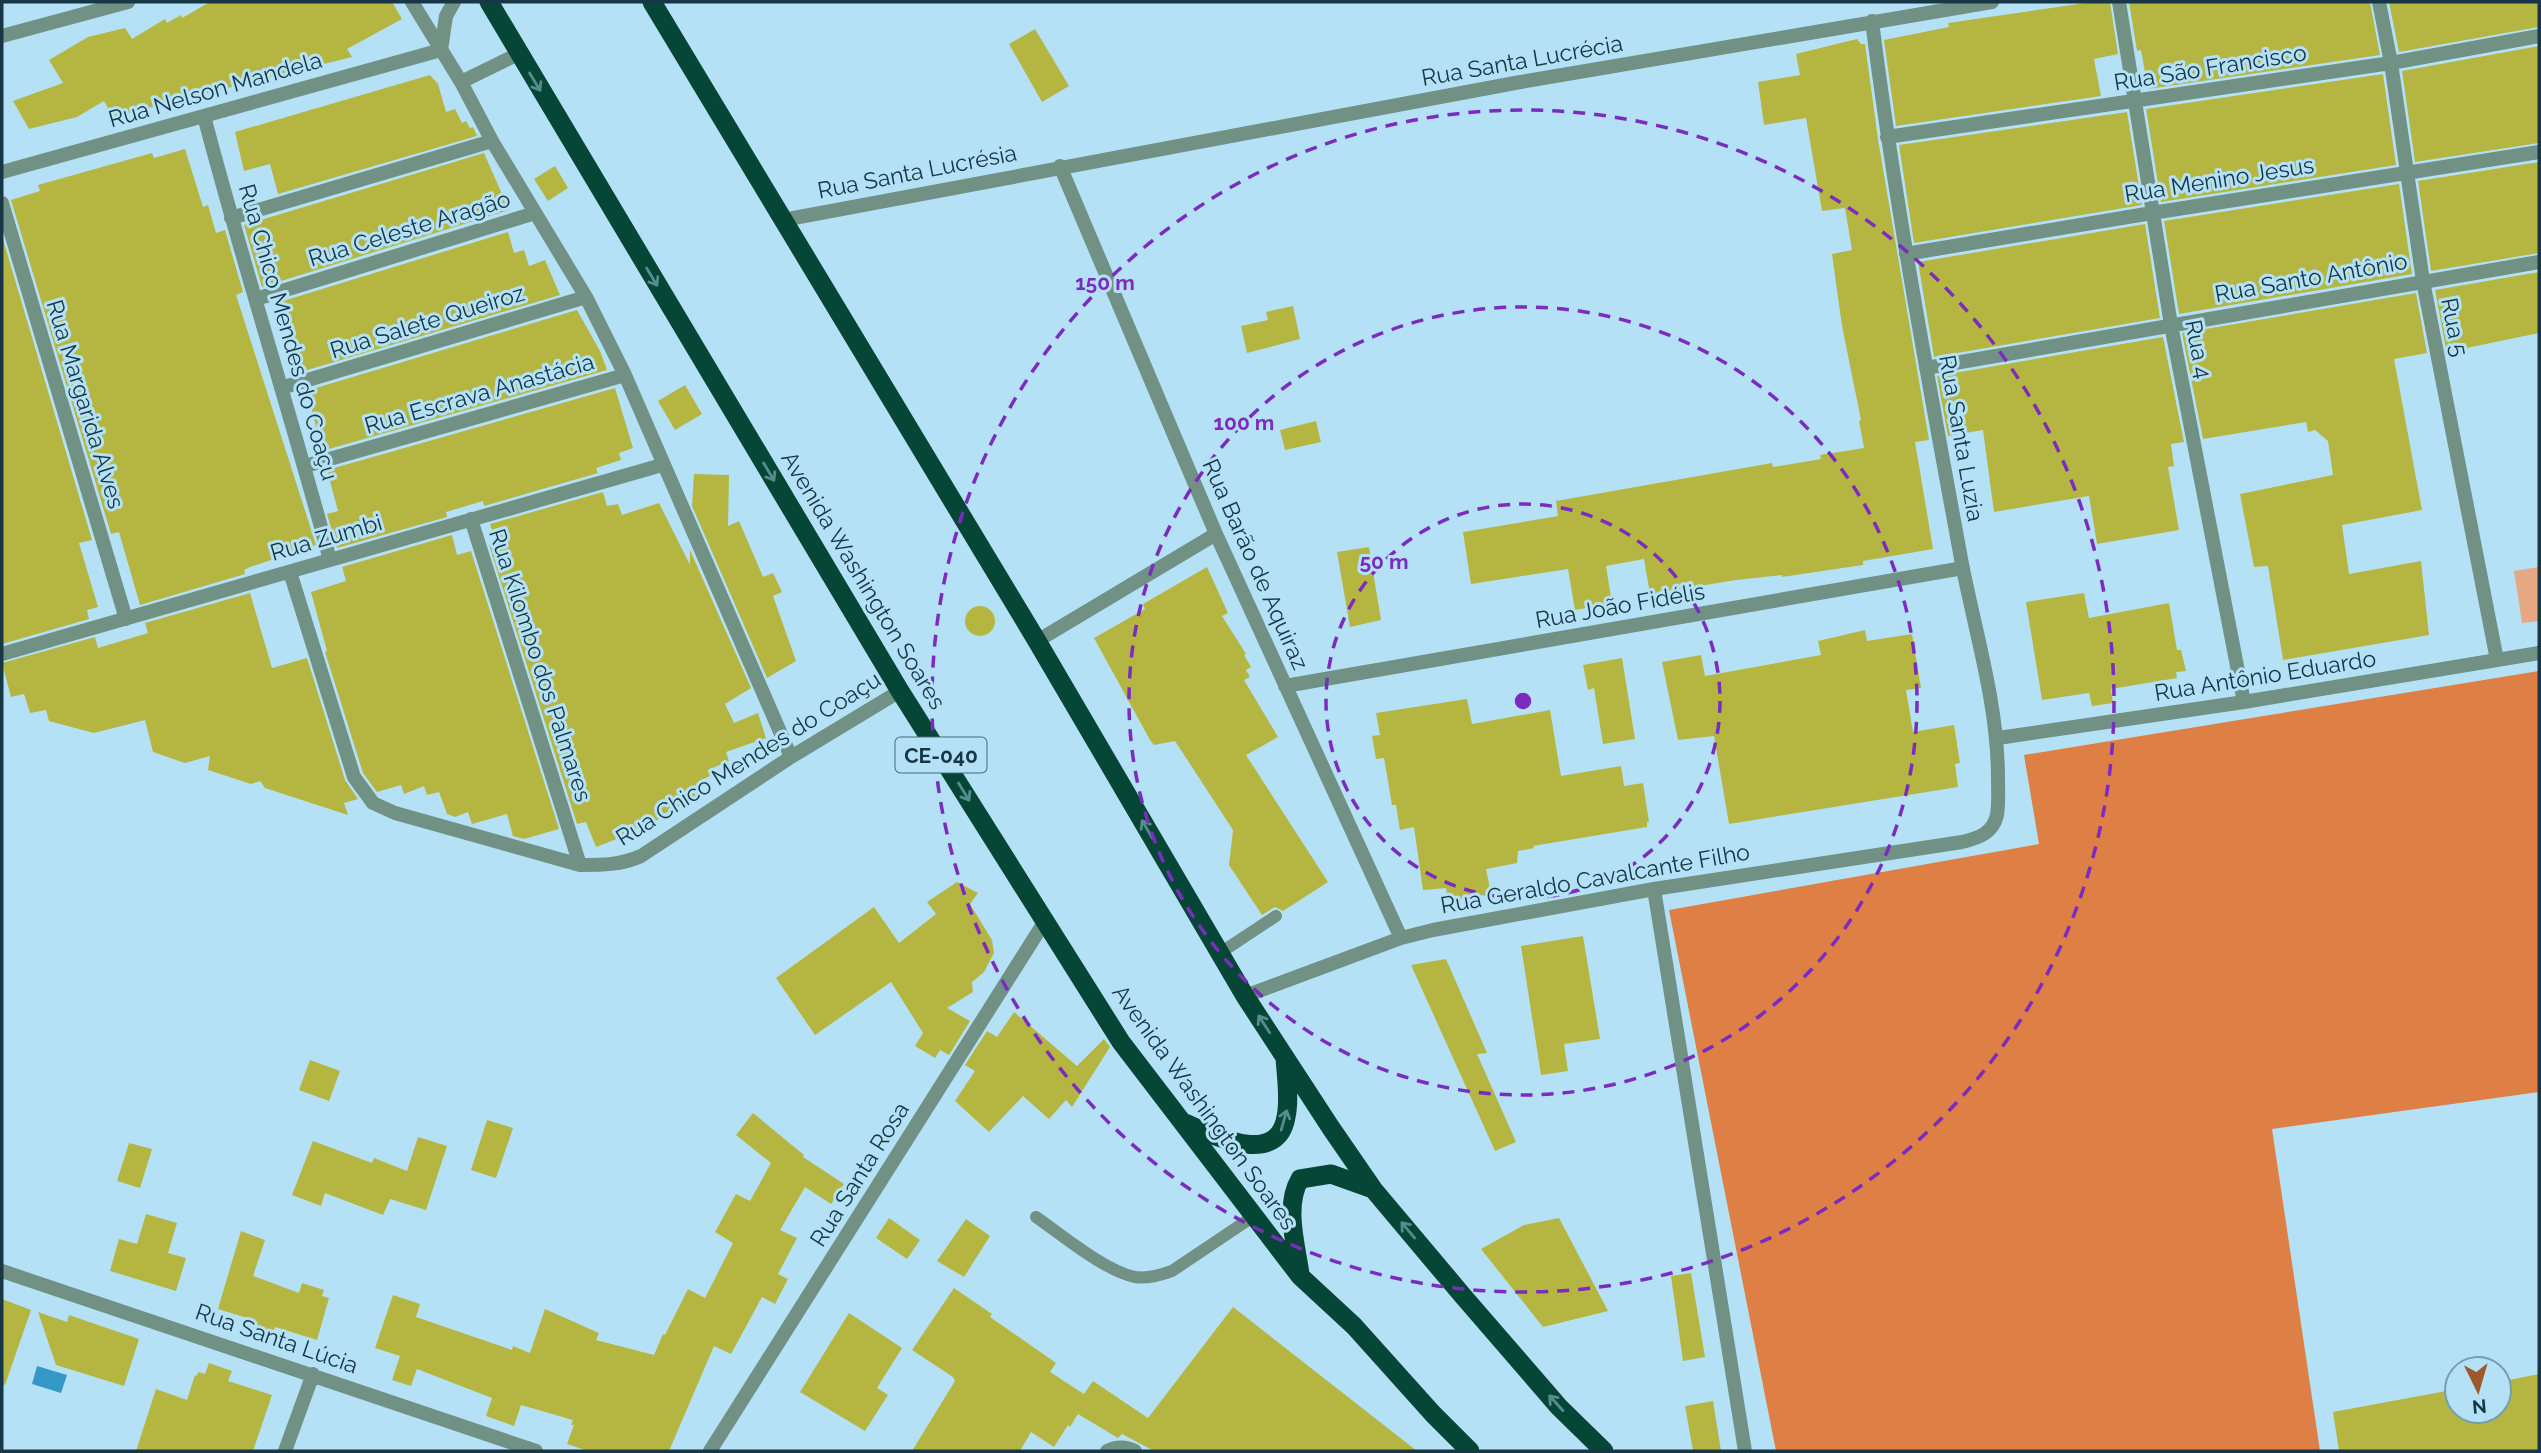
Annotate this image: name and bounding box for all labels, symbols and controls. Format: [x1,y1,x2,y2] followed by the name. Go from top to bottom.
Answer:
[1419,29,1625,91] street label: Rua Santa Lucrécia
[2112,38,2308,96] street label: Rua São Francisco
[105,46,325,132] street label: Rua Nelson Mandela
[528,72,542,92] one-way arrow
[815,138,1019,204] street label: Rua Santa Lucrésia
[2122,151,2316,207] street label: Rua Menino Jesus
[234,181,344,483] street label: Rua Chico Mendes do Coaçu
[305,184,513,272] street label: Rua Celeste Aragão
[2213,247,2409,307] street label: Rua Santo Antônio
[646,266,660,286] one-way arrow
[1075,270,1135,295] text: 150 m
[327,279,527,363] street label: Rua Salete Queiroz
[2436,295,2474,359] street label: Rua 5
[41,296,131,512] street label: Rua Margarida Alves
[2180,317,2218,381] street label: Rua 4
[361,347,597,439] street label: Rua Escrava Anastácia
[1934,353,1990,523] street label: Rua Santa Luzia
[1214,410,1274,435] text: 100 m
[776,446,952,714] street label: Avenida Washington Soares
[1197,454,1315,674] street label: Rua Barão de Aquiraz
[763,462,777,482] one-way arrow
[267,508,385,566] street label: Rua Zumbi
[484,525,598,805] street label: Rua Kilombo dos Palmares
[1359,549,1409,574] text: 50 m
[1533,577,1707,633] street label: Rua João Fidélis
[2152,644,2378,706] street label: Rua Antônio Eduardo
[611,665,885,851] street label: Rua Chico Mendes do Coaçu
[1511,689,1535,713] centre of rings
[895,738,986,772] road number: CE-040
[957,782,972,801] one-way arrow
[1140,819,1154,839] one-way arrow
[1438,837,1752,919] street label: Rua Geraldo Cavalcante Filho
[1107,979,1303,1235] street label: Avenida Washington Soares
[1256,1015,1271,1034] one-way arrow
[804,1097,914,1251] street label: Rua Santa Rosa
[1278,1109,1291,1131] one-way arrow
[1400,1222,1416,1240] one-way arrow
[192,1298,362,1378] street label: Rua Santa Lúcia
[2443,1355,2513,1425] north arrow
[1548,1394,1564,1412] one-way arrow
[2471,1395,2488,1419] text: N

